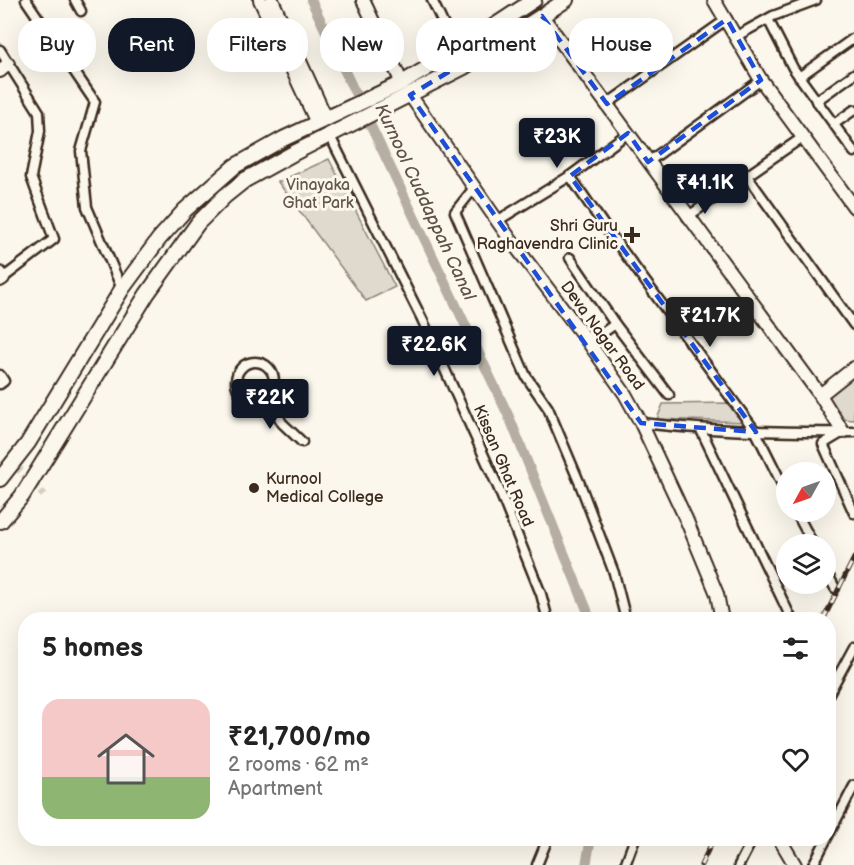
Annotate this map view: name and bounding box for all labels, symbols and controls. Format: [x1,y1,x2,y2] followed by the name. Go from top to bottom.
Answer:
[18,18,96,72] chip: Buy
[108,18,195,72] chip: Rent
[207,18,308,72] chip: Filters
[320,18,404,72] chip: New
[416,18,557,72] chip: Apartment
[569,18,673,72] chip: House
[370,100,480,304] water label: Kurnool Cuddappah Canal
[521,118,593,169] pin: ₹23K
[533,125,581,149] text: ₹23K
[656,164,754,215] pin: ₹41.1K
[676,171,734,195] text: ₹41.1K
[282,176,354,213] park label: Vinayaka Ghat Park
[476,217,618,254] place label: Shri Guru Raghavendra Clinic
[623,226,641,244] marker: Shri Guru Raghavendra Clinic
[556,278,648,394] street label: Deva Nagar Road
[661,297,759,348] pin: ₹21.7K
[680,304,740,328] text: ₹21.7K
[385,326,483,377] pin: ₹22.6K
[401,333,467,357] text: ₹22.6K
[234,379,306,430] pin: ₹22K
[246,386,295,410] text: ₹22K
[469,402,537,530] street label: Kissan Ghat Road
[776,462,836,522] north arrow
[776,462,836,594] map controls
[266,470,384,507] place label: Kurnool Medical College
[247,481,261,495] marker: Kurnool Medical College
[776,534,836,594] button: layers
[779,632,812,665] icon: filters
[42,633,143,664] text: 5 homes
[228,722,371,753] text: ₹21,700/mo
[90,723,162,795] icon: home
[779,743,812,776] icon: heart
[228,753,369,777] text: 2 rooms · 62 m²
[228,777,323,801] text: Apartment

